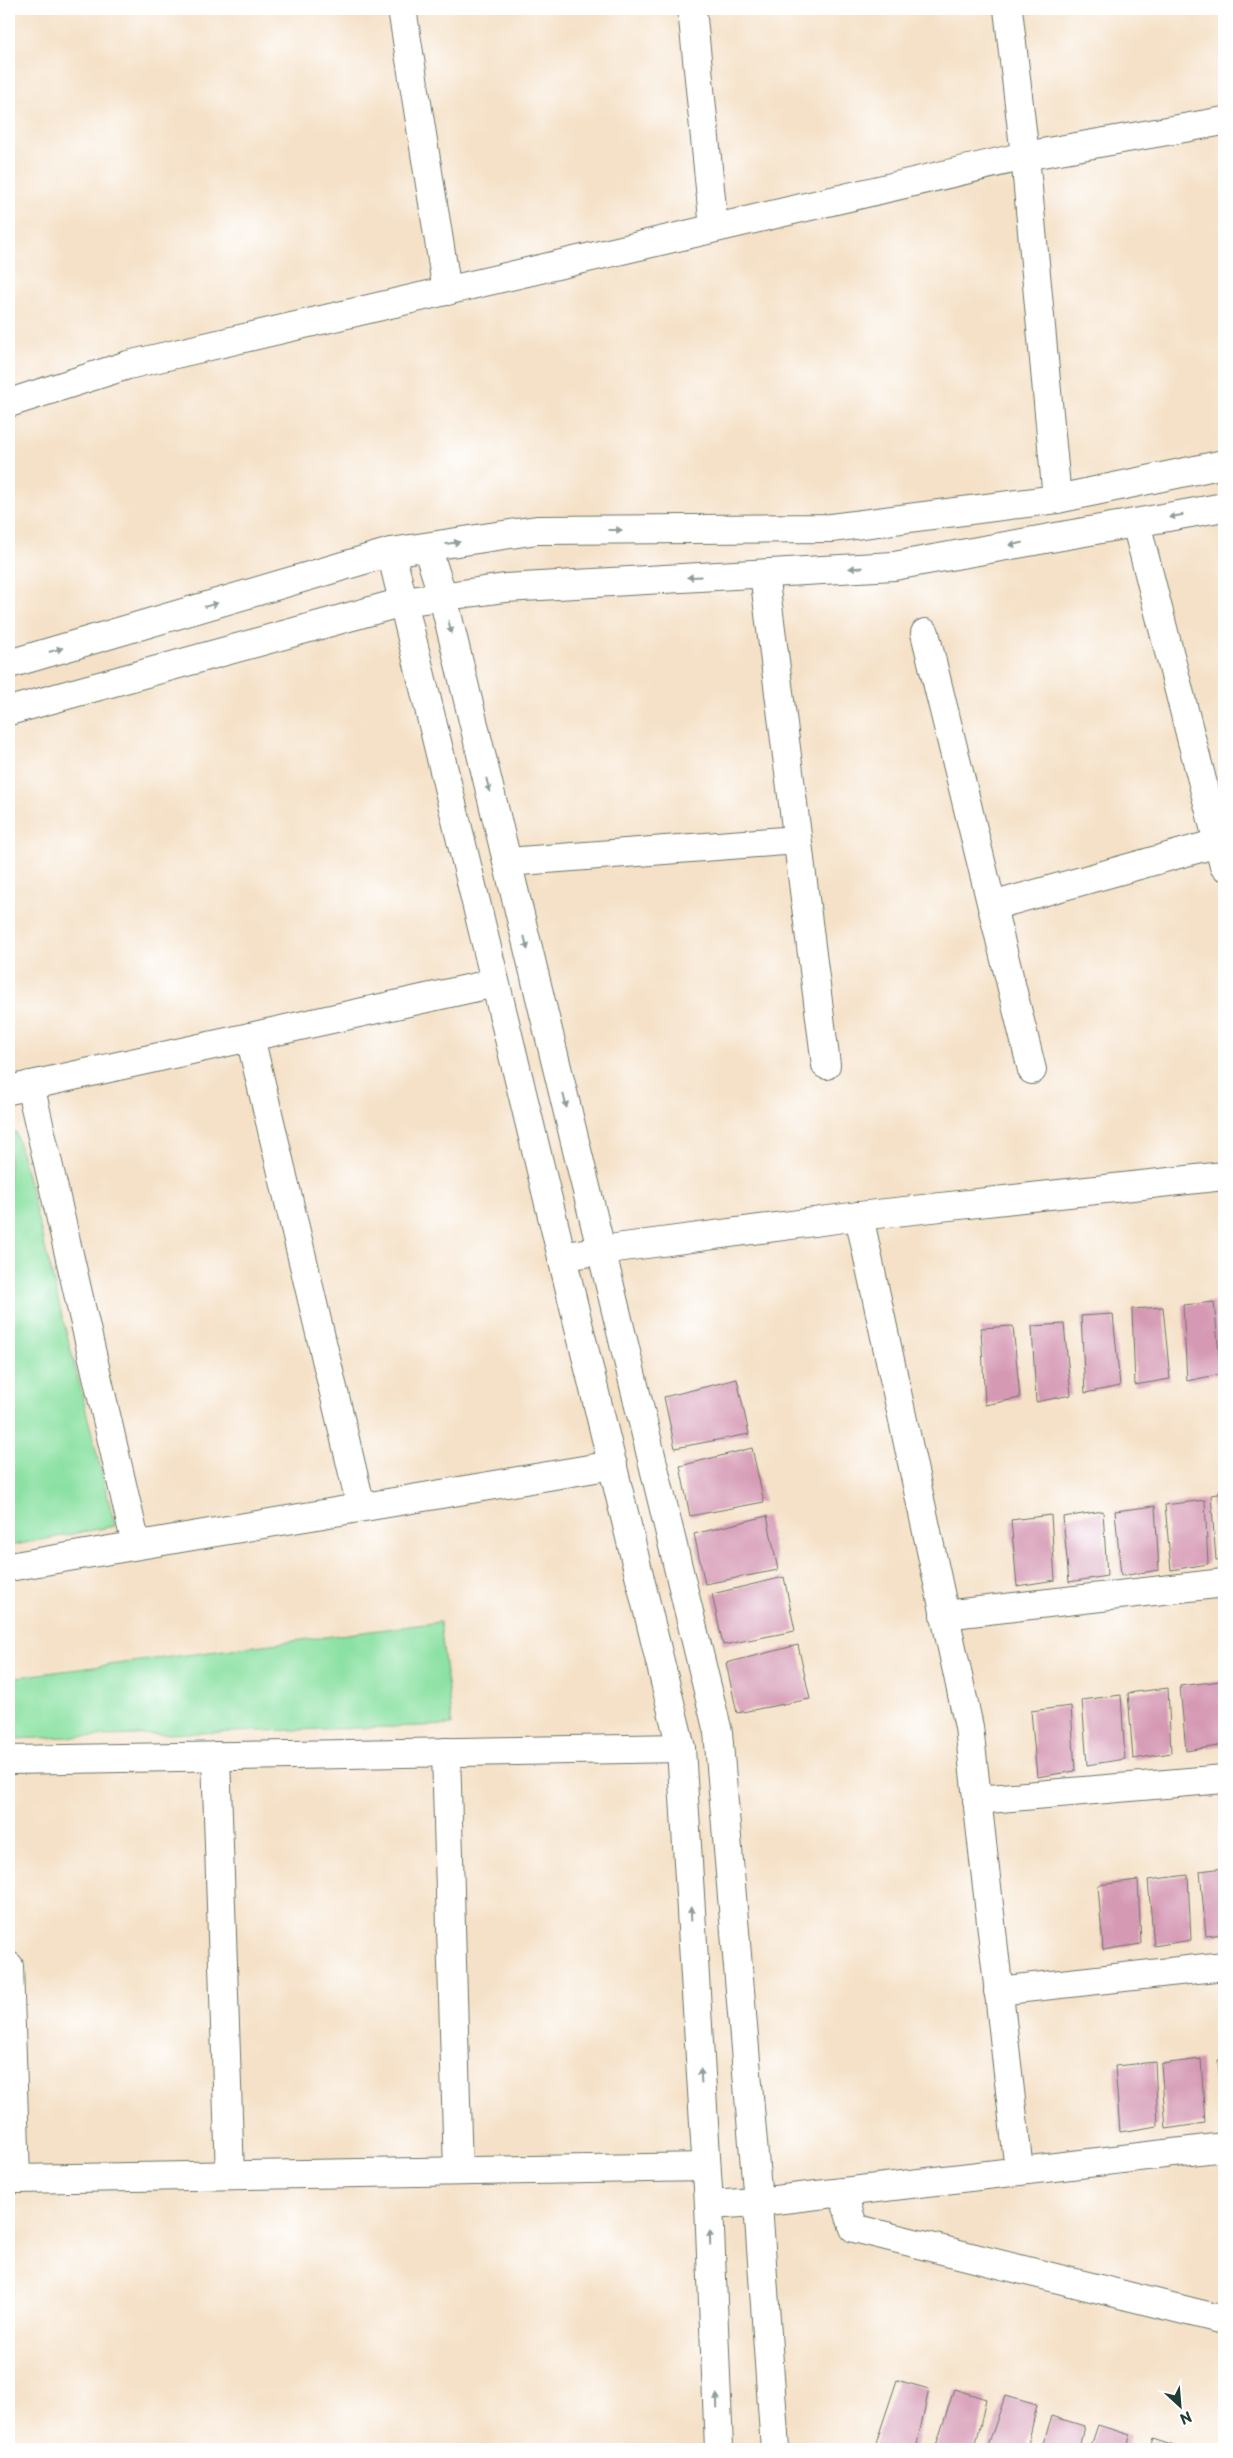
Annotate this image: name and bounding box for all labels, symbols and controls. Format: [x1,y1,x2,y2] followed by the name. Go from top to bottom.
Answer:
[1168,512,1184,520] one-way arrow
[607,526,623,534] one-way arrow
[446,539,462,547] one-way arrow
[1008,541,1024,549] one-way arrow
[848,565,864,573] one-way arrow
[685,574,701,582] one-way arrow
[204,600,219,608] one-way arrow
[446,620,454,635] one-way arrow
[48,646,63,654] one-way arrow
[484,778,492,793] one-way arrow
[523,935,531,950] one-way arrow
[561,1093,569,1108] one-way arrow
[687,1906,695,1922] one-way arrow
[696,2068,704,2084] one-way arrow
[706,2230,714,2246] one-way arrow
[1156,2380,1206,2430] north arrow
[713,2392,721,2408] one-way arrow
[1176,2406,1196,2430] text: N

